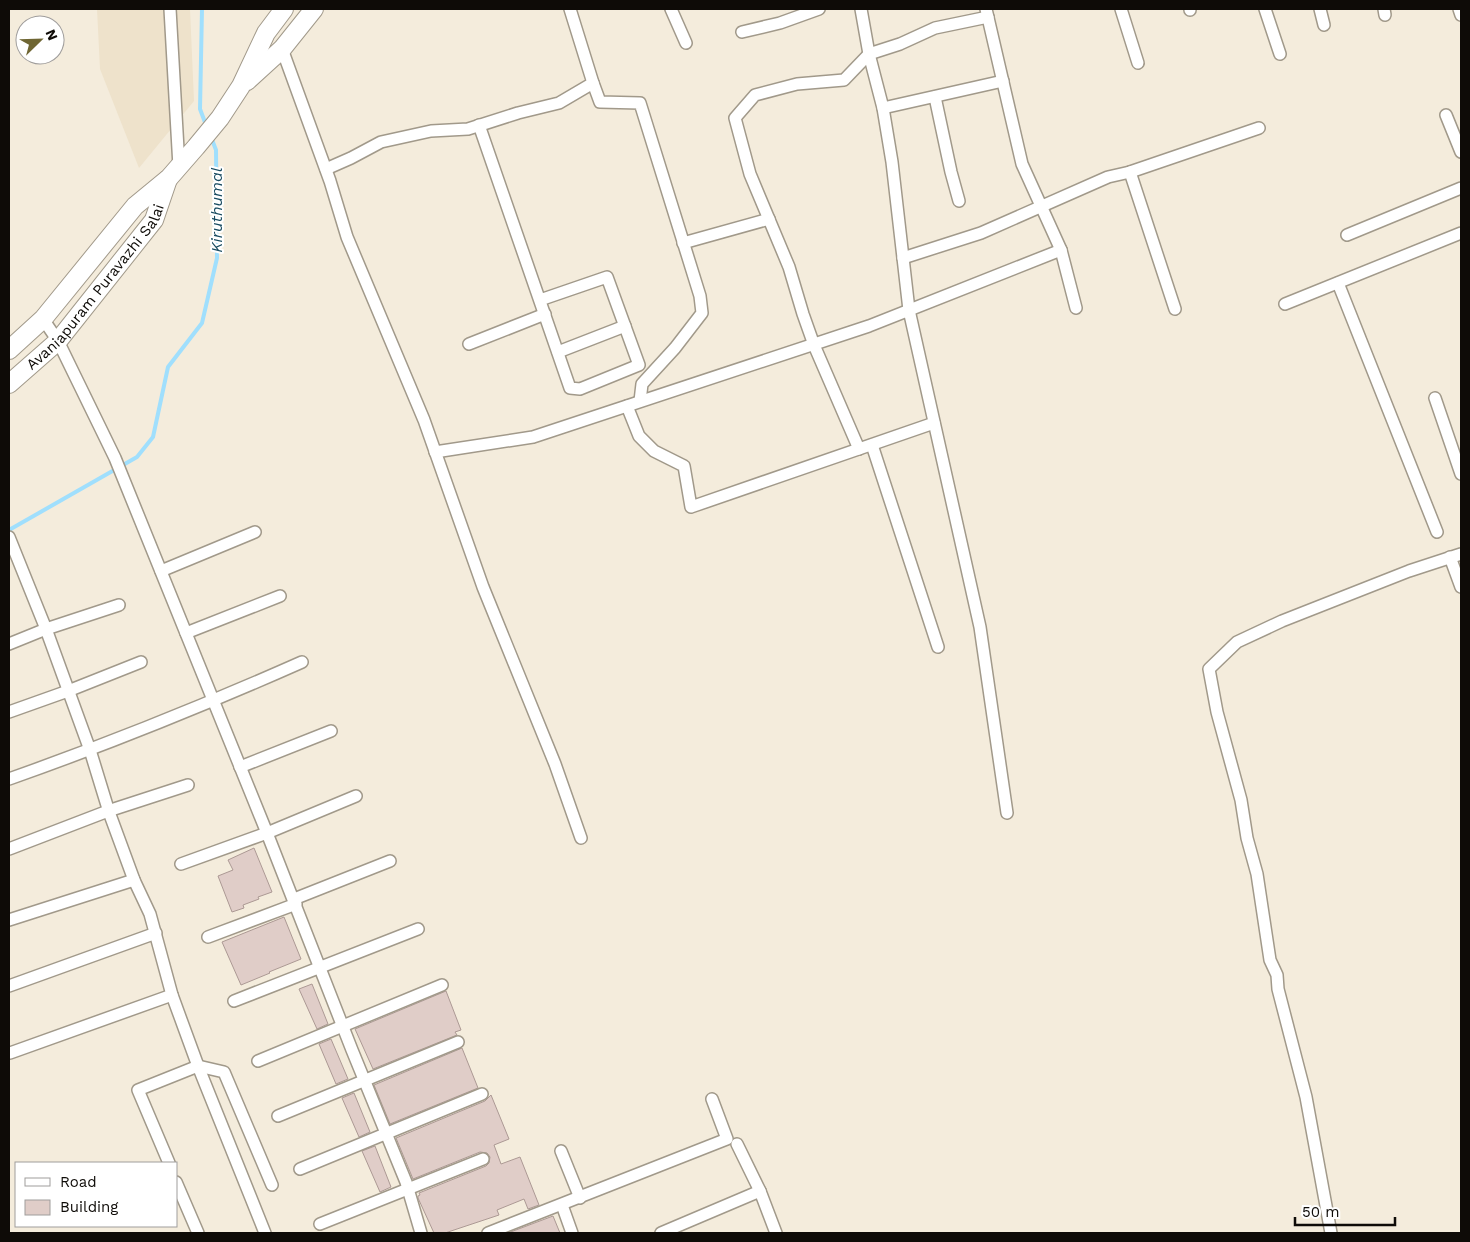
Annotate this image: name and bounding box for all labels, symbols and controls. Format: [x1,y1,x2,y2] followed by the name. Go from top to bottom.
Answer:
[15,15,65,65] north arrow
[43,27,61,43] text: N
[207,167,226,253] water label: Kiruthumal
[23,202,168,374] street label: Avaniapuram Puravazhi Salai
[15,1162,178,1227] legend
[60,1173,97,1191] text: Road
[1295,1194,1395,1226] scale bar
[60,1198,118,1216] text: Building
[1302,1203,1339,1221] text: 50 m

